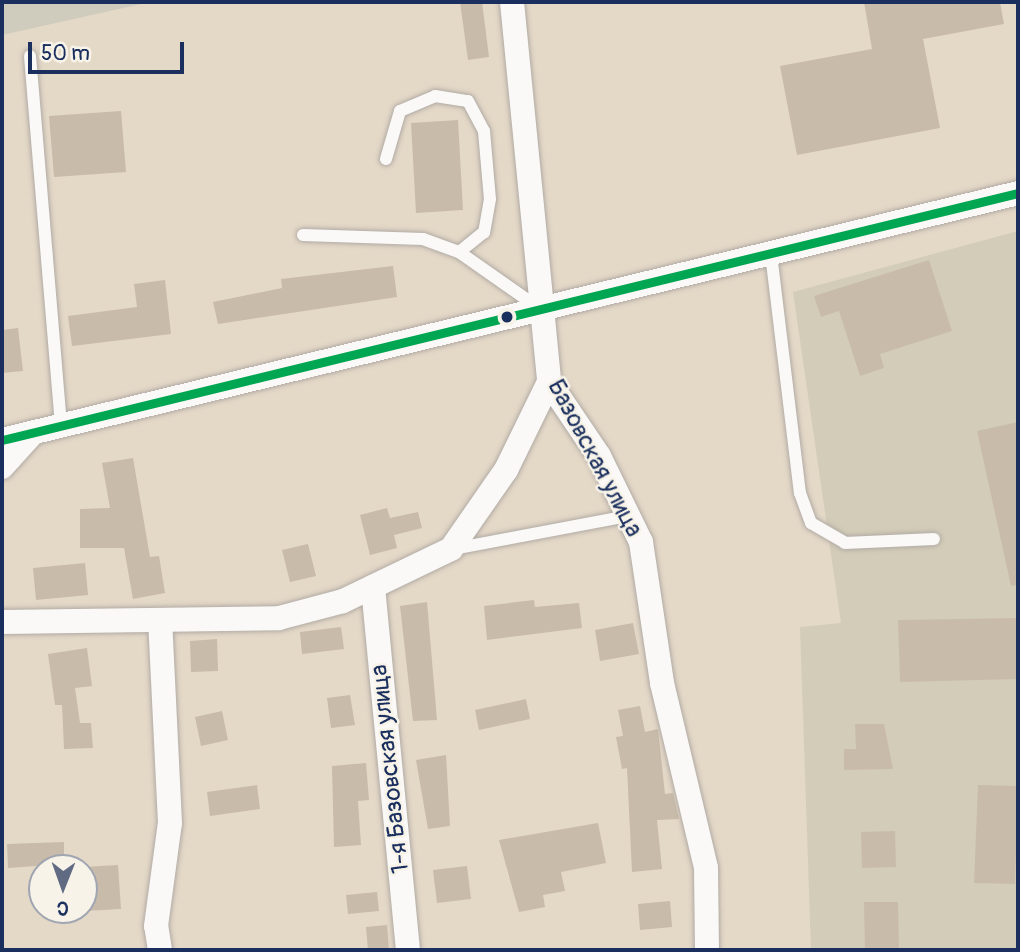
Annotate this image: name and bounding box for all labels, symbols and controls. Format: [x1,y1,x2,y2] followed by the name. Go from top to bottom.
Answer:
[32,28,187,72] scale bar
[41,40,90,67] text: 50 m
[500,310,514,324] unlabelled marker
[541,375,649,541] street label: Базовская улица
[365,663,415,875] street label: 1-я Базовская улица
[28,854,98,924] north arrow
[57,896,69,920] text: С

